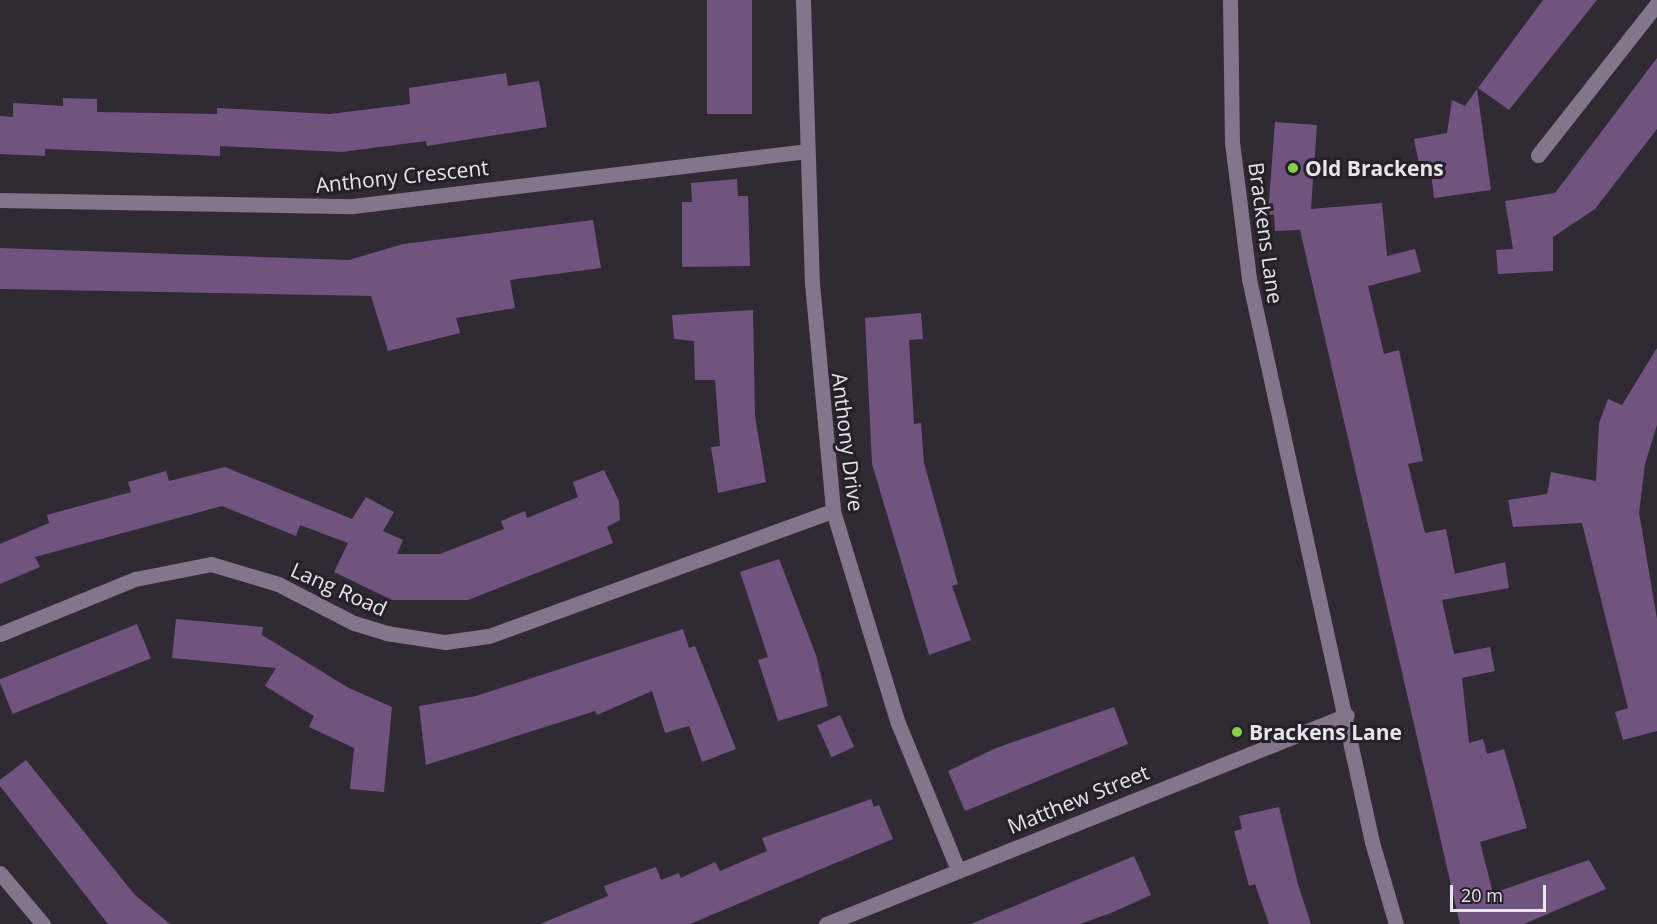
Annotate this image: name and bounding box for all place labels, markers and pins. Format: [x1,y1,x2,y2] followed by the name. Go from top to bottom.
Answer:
[1305,155,1444,181] place label: Old Brackens
[1286,161,1300,175] marker: Old Brackens
[1249,719,1402,745] place label: Brackens Lane
[1230,725,1244,739] marker: Brackens Lane

